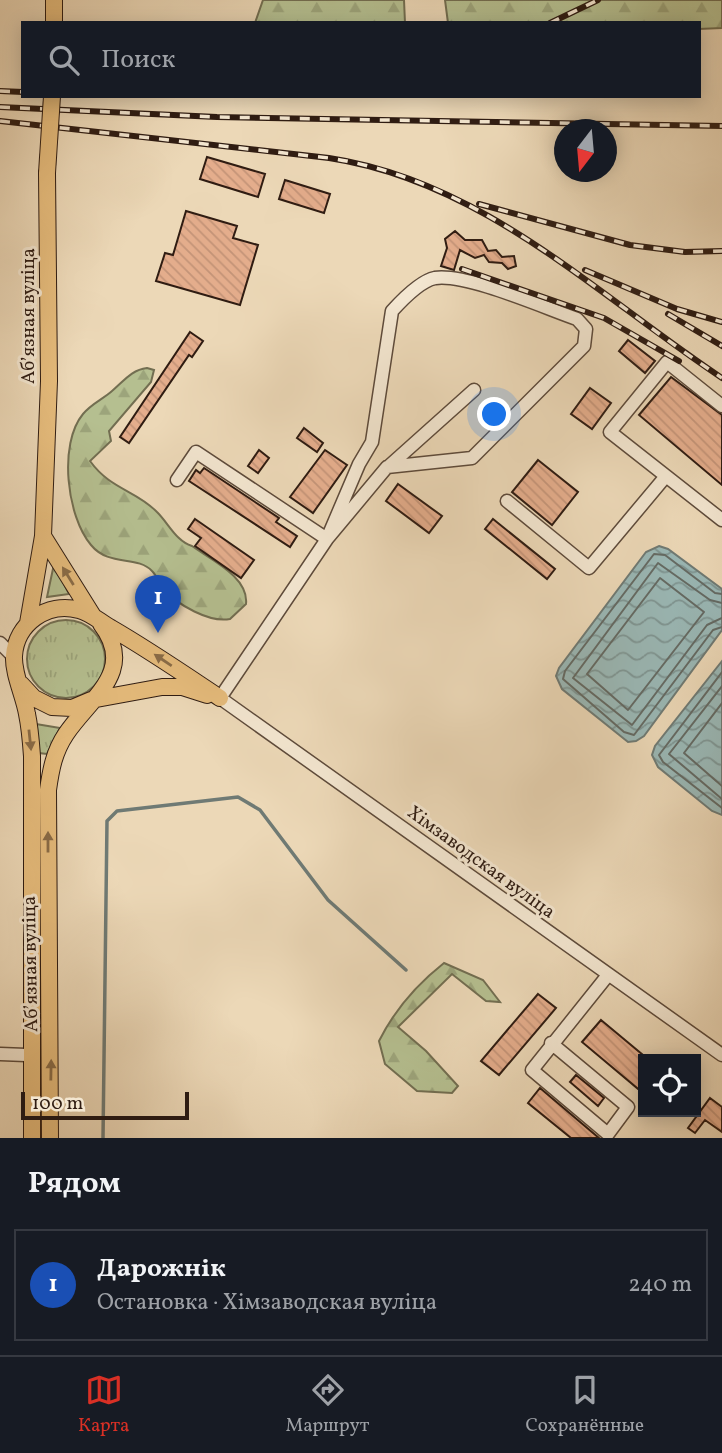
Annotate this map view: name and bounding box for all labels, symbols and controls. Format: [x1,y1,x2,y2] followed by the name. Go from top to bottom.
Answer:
[21,21,701,98] search box
[45,41,83,79] icon: search
[101,42,175,78] text: Поиск
[554,119,617,182] north arrow
[16,248,42,384] street label: Абʼязная вуліца
[477,397,511,431] your location
[62,567,75,586] one-way arrow
[135,575,181,633] pin: 1
[154,653,172,667] one-way arrow
[25,729,36,751] one-way arrow
[401,800,560,925] street label: Хімзаводская вуліца
[42,831,54,853] one-way arrow
[17,896,45,1032] street label: Абʼязная вуліца
[638,1054,701,1117] map controls
[638,1054,701,1117] button: locate
[45,1059,57,1081] one-way arrow
[21,1089,189,1121] scale bar
[32,1091,83,1117] text: 100 m
[28,1163,121,1205] text: Рядом
[97,1251,226,1287] text: Дарожнік
[48,1269,58,1301] text: 1
[628,1269,692,1301] text: 240 m
[97,1287,437,1319] text: Остановка · Хімзаводская вуліца
[78,1371,130,1439] tab: Карта
[286,1371,369,1439] tab: Маршрут
[525,1371,644,1439] tab: Сохранённые

